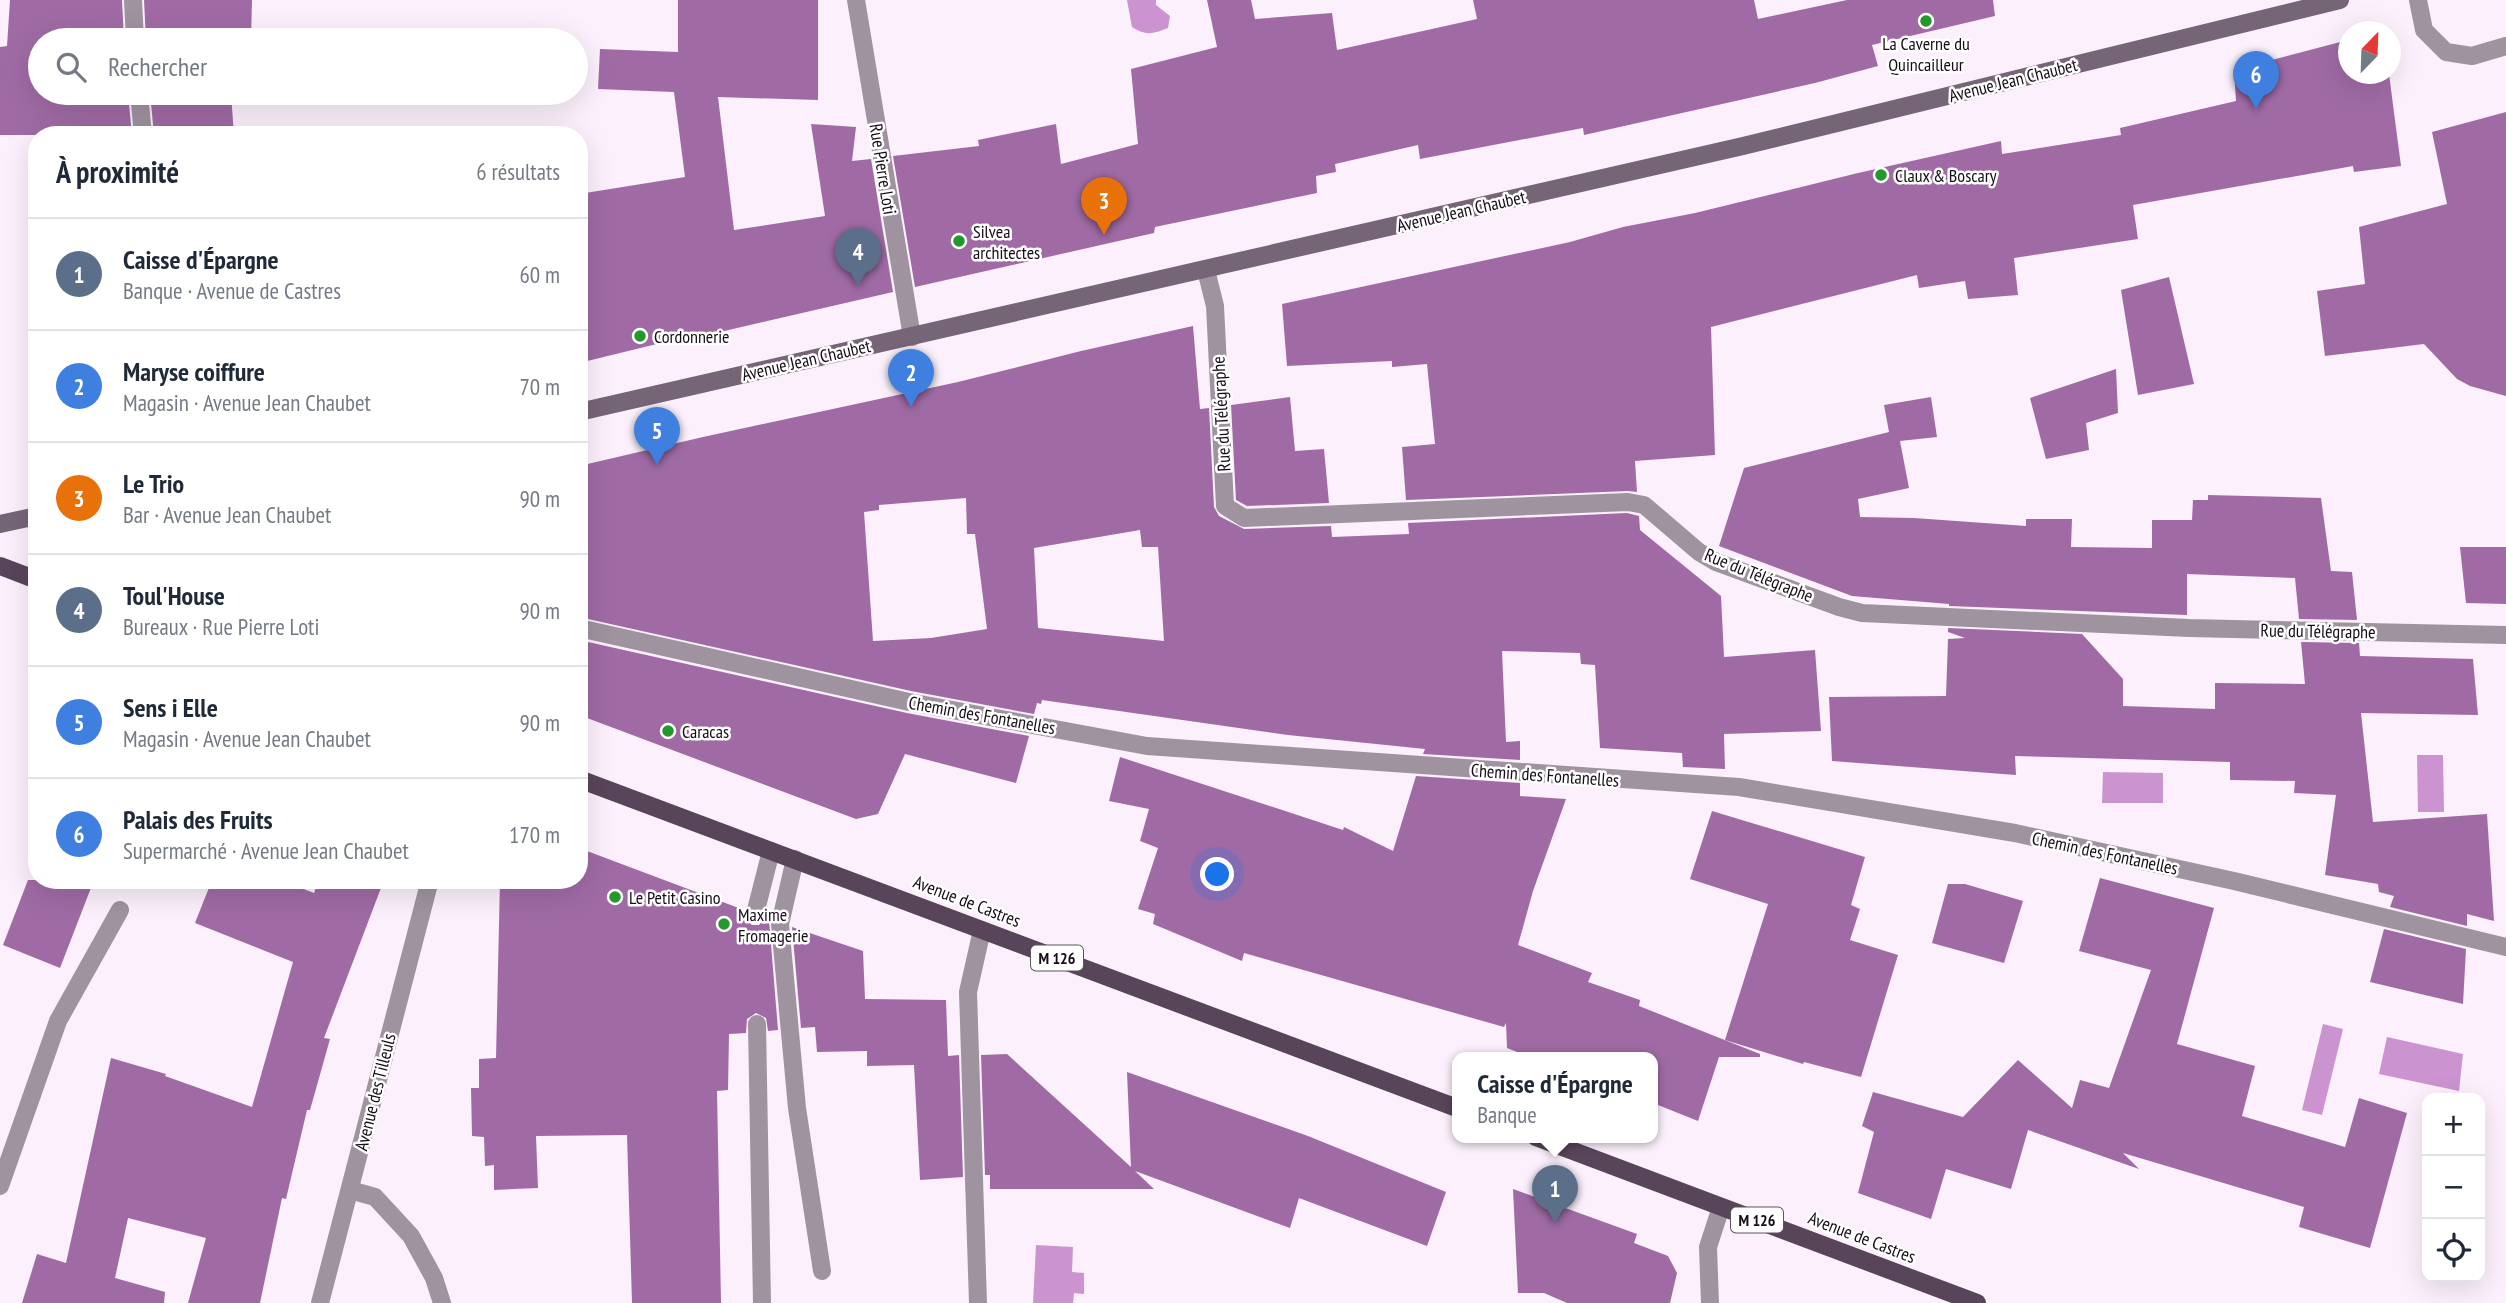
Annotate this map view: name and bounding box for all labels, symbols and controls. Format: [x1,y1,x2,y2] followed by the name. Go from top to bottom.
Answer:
[1918,13,1934,29] marker: La Caverne du Quincailleur
[2338,21,2401,84] north arrow
[28,28,588,105] search box
[1882,32,1970,76] place label: La Caverne du Quincailleur
[52,48,90,86] icon: search
[108,50,207,83] text: Rechercher
[2233,51,2279,109] pin: 6
[1946,53,2080,107] street label: Avenue Jean Chaubet
[864,122,902,216] street label: Rue Pierre Loti
[56,152,179,191] text: À proximité
[476,157,560,186] text: 6 résultats
[1895,164,1997,187] place label: Claux & Boscary
[1873,167,1889,183] marker: Claux & Boscary
[1081,177,1127,235] pin: 3
[1394,185,1528,237] street label: Avenue Jean Chaubet
[973,220,1040,264] place label: Silvea architectes
[835,228,881,286] pin: 4
[951,233,967,249] marker: Silvea architectes
[123,243,279,276] text: Caisse d'Épargne
[74,260,85,289] text: 1
[519,260,560,289] text: 60 m
[123,276,341,305] text: Banque · Avenue de Castres
[654,325,730,348] place label: Cordonnerie
[632,328,648,344] marker: Cordonnerie
[739,334,873,386] street label: Avenue Jean Chaubet
[888,349,934,407] pin: 2
[123,355,265,388] text: Maryse coiffure
[1207,356,1235,472] street label: Rue du Télégraphe
[74,372,85,401] text: 2
[519,372,560,401] text: 70 m
[123,388,371,417] text: Magasin · Avenue Jean Chaubet
[634,407,680,465] pin: 5
[123,467,184,500] text: Le Trio
[74,484,85,513] text: 3
[519,484,560,513] text: 90 m
[123,500,331,529] text: Bar · Avenue Jean Chaubet
[1701,543,1817,607] street label: Rue du Télégraphe
[123,579,225,612] text: Toul'House
[74,596,85,625] text: 4
[519,596,560,625] text: 90 m
[123,612,319,641] text: Bureaux · Rue Pierre Loti
[2260,618,2376,644] street label: Rue du Télégraphe
[123,691,218,724] text: Sens i Elle
[907,691,1057,739] street label: Chemin des Fontanelles
[74,708,85,737] text: 5
[519,708,560,737] text: 90 m
[682,720,729,743] place label: Caracas
[660,723,676,739] marker: Caracas
[123,724,371,753] text: Magasin · Avenue Jean Chaubet
[1470,758,1620,792] street label: Chemin des Fontanelles
[123,803,273,836] text: Palais des Fruits
[74,820,85,849] text: 6
[509,820,560,849] text: 170 m
[2030,826,2180,880] street label: Chemin des Fontanelles
[123,836,409,865] text: Supermarché · Avenue Jean Chaubet
[1200,857,1234,891] your location
[910,870,1024,932] street label: Avenue de Castres
[629,886,721,909] place label: Le Petit Casino
[607,889,623,905] marker: Le Petit Casino
[738,903,809,947] place label: Maxime Fromagerie
[716,916,732,932] marker: Maxime Fromagerie
[1031,946,1083,970] road number: M 126
[349,1031,401,1153] street label: Avenue des Tilleuls
[1452,1052,1658,1143] popup
[1477,1067,1633,1100] text: Caisse d'Épargne
[2422,1093,2485,1282] map controls
[2422,1093,2485,1156] button: +
[1477,1100,1537,1129] text: Banque
[2422,1156,2485,1219] button: −
[1532,1165,1578,1223] pin: 1
[1805,1206,1919,1268] street label: Avenue de Castres
[1731,1208,1783,1232] road number: M 126
[2422,1219,2485,1282] button: locate

